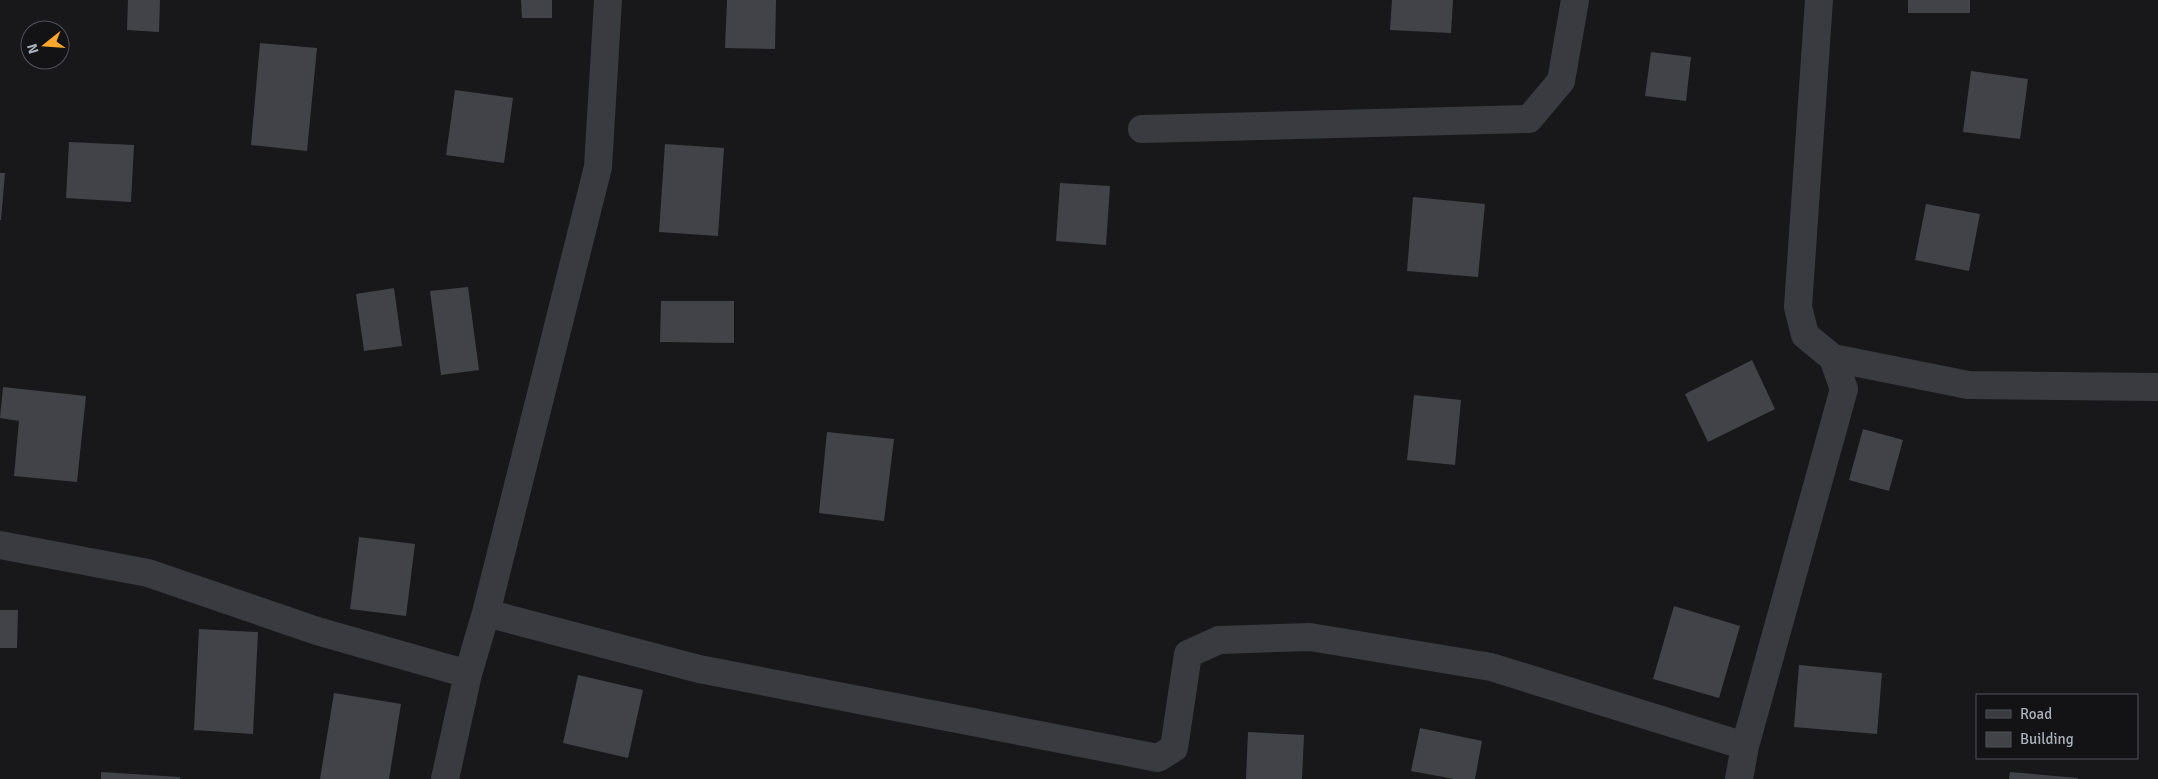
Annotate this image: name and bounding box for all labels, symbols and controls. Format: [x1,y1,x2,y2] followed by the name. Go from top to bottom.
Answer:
[20,20,70,70] north arrow
[23,42,43,56] text: N
[1976,694,2138,759] legend
[2020,705,2052,723] text: Road
[2020,730,2074,748] text: Building

